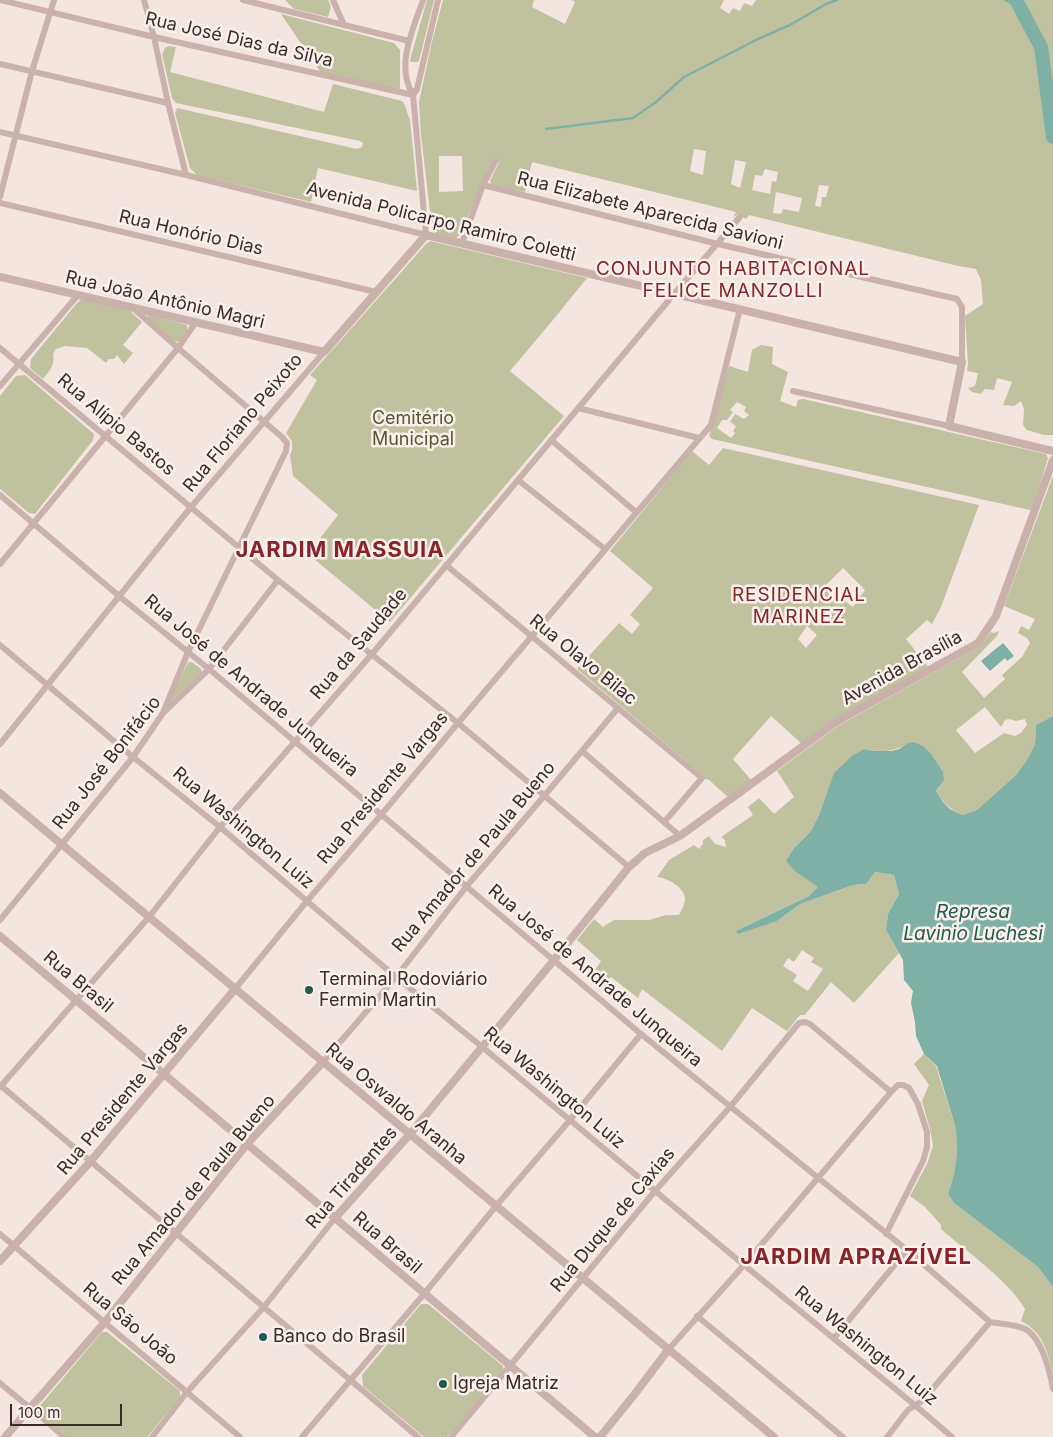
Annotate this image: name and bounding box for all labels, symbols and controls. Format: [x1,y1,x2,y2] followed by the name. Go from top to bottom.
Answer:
[143,8,335,72] street label: Rua José Dias da Silva
[515,168,785,254] street label: Rua Elizabete Aparecida Savioni
[304,178,578,266] street label: Avenida Policarpo Ramiro Coletti
[117,206,265,260] street label: Rua Honório Dias
[593,258,873,302] district label: CONJUNTO HABITACIONAL FELICE MANZOLLI
[63,267,267,333] street label: Rua João Antônio Magri
[179,349,307,497] street label: Rua Floriano Peixoto
[53,369,179,481] street label: Rua Alípio Bastos
[372,408,454,450] park label: Cemitério Municipal
[234,537,446,563] district label: JARDIM MASSUIA
[306,584,412,704] street label: Rua da Saudade
[731,584,867,628] district label: RESIDENCIAL MARINEZ
[140,590,362,782] street label: Rua José de Andrade Junqueira
[525,610,641,710] street label: Rua Olavo Bilac
[838,626,966,710] street label: Avenida Brasília
[48,692,166,834] street label: Rua José Bonifácio
[313,708,453,868] street label: Rua Presidente Vargas
[388,757,560,957] street label: Rua Amador de Paula Bueno
[168,763,318,893] street label: Rua Washington Luiz
[484,880,706,1072] street label: Rua José de Andrade Junqueira
[903,901,1043,945] water label: Represa Lavinio Luchesi
[39,947,117,1017] street label: Rua Brasil
[319,969,487,1012] place label: Terminal Rodoviário Fermin Martin
[303,984,315,996] marker: Terminal Rodoviário Fermin Martin
[53,1019,193,1179] street label: Rua Presidente Vargas
[479,1023,629,1153] street label: Rua Washington Luiz
[321,1039,471,1169] street label: Rua Oswaldo Aranha
[108,1090,280,1290] street label: Rua Amador de Paula Bueno
[302,1123,402,1233] street label: Rua Tiradentes
[546,1143,680,1297] street label: Rua Duque de Caxias
[348,1207,426,1279] street label: Rua Brasil
[738,1244,974,1270] district label: JARDIM APRAZÍVEL
[78,1278,182,1370] street label: Rua São João
[790,1282,942,1410] street label: Rua Washington Luiz
[273,1326,405,1348] place label: Banco do Brasil
[257,1331,269,1343] marker: Banco do Brasil
[453,1373,559,1395] place label: Igreja Matriz
[437,1378,449,1390] marker: Igreja Matriz
[12,1394,125,1426] scale bar
[18,1403,60,1422] text: 100 m

